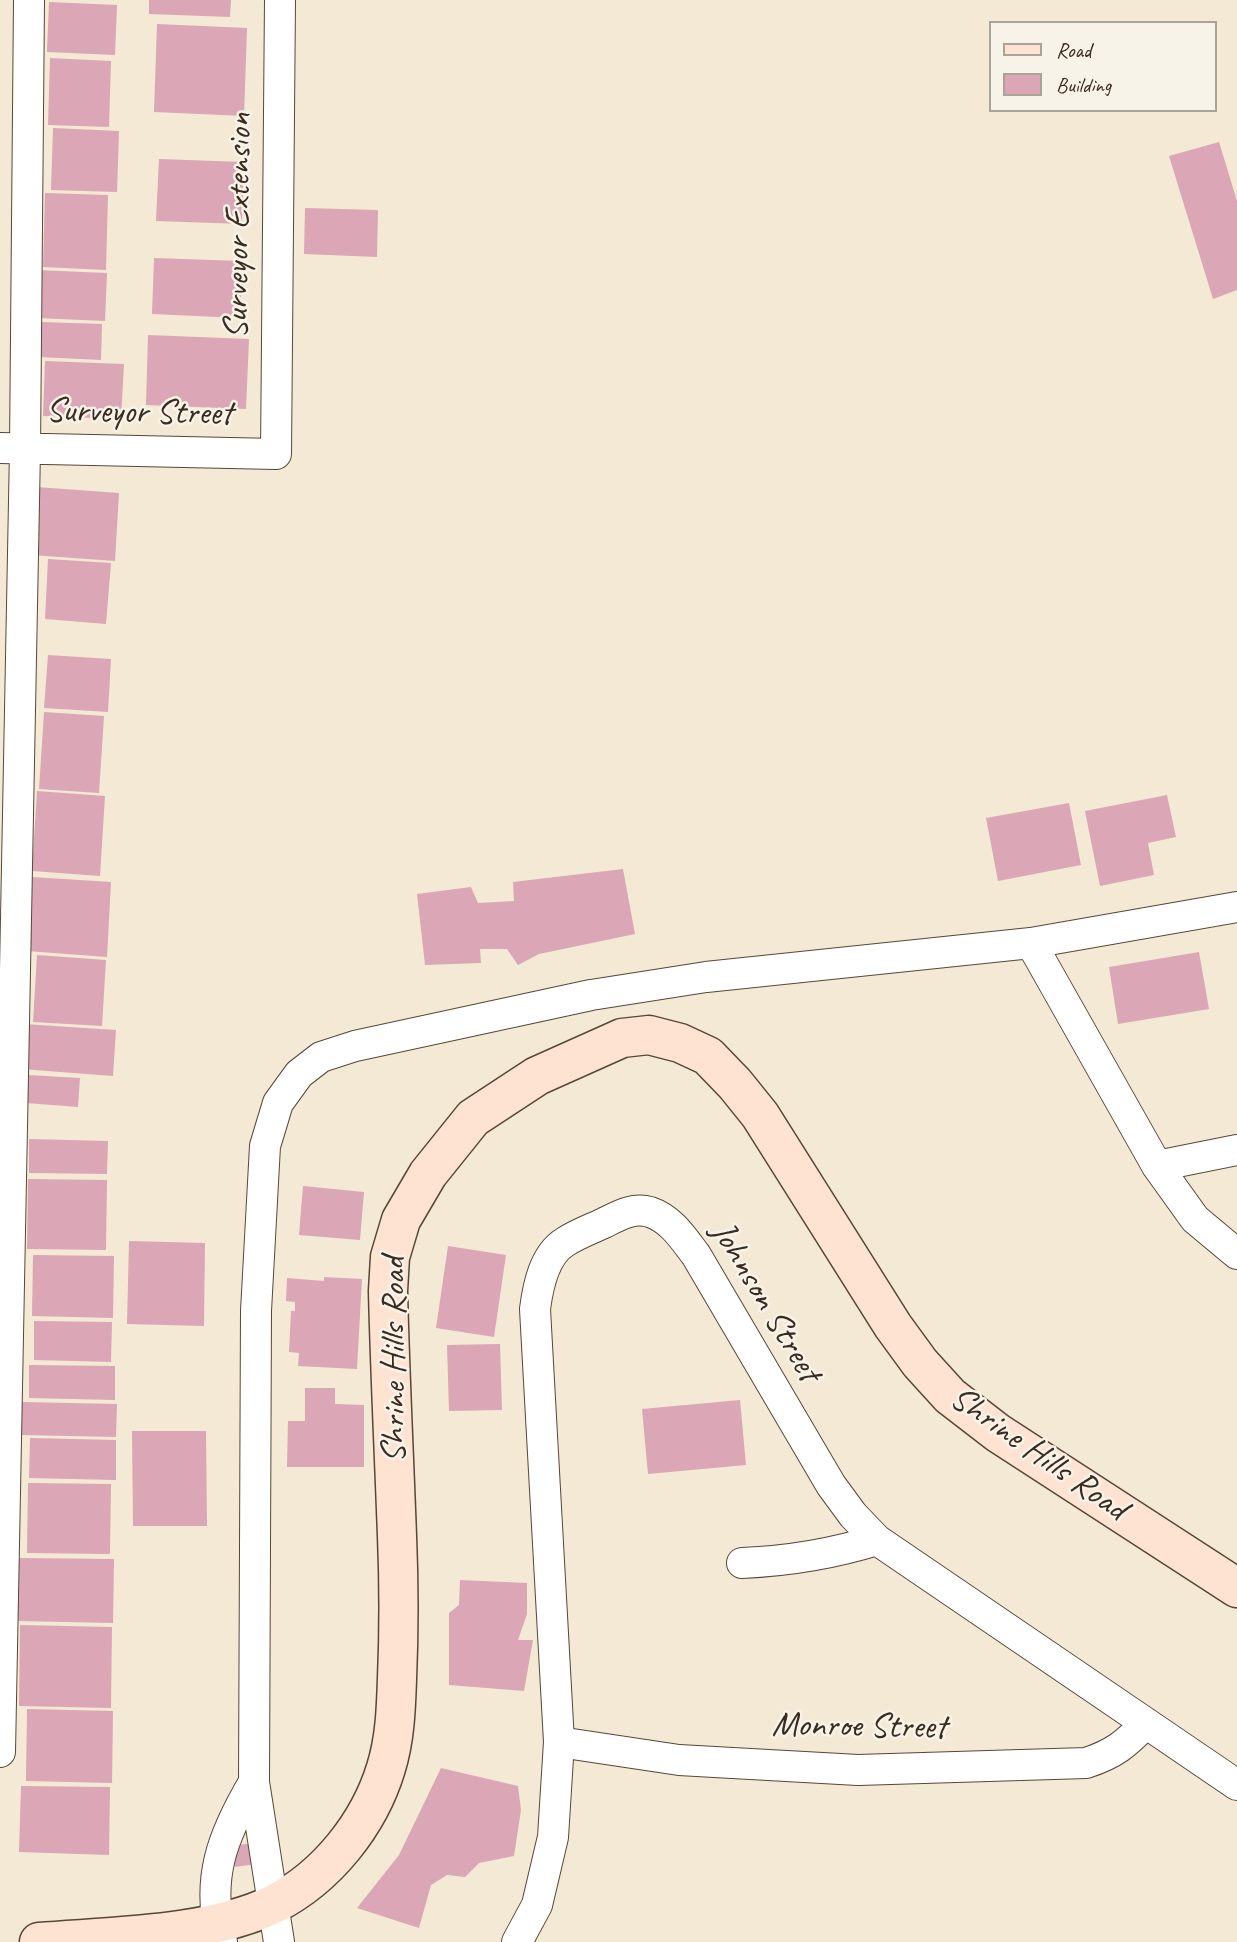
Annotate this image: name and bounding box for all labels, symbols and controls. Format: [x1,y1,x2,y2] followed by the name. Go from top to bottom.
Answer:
[988,21,1216,112] legend
[1056,37,1091,63] text: Road
[1056,72,1111,98] text: Building
[216,112,262,340] street label: Surveyor Extension
[45,390,233,436] street label: Surveyor Street
[701,1214,829,1390] street label: Johnson Street
[374,1257,416,1463] street label: Shrine Hills Road
[942,1378,1134,1530] street label: Shrine Hills Road
[771,1704,947,1750] street label: Monroe Street

